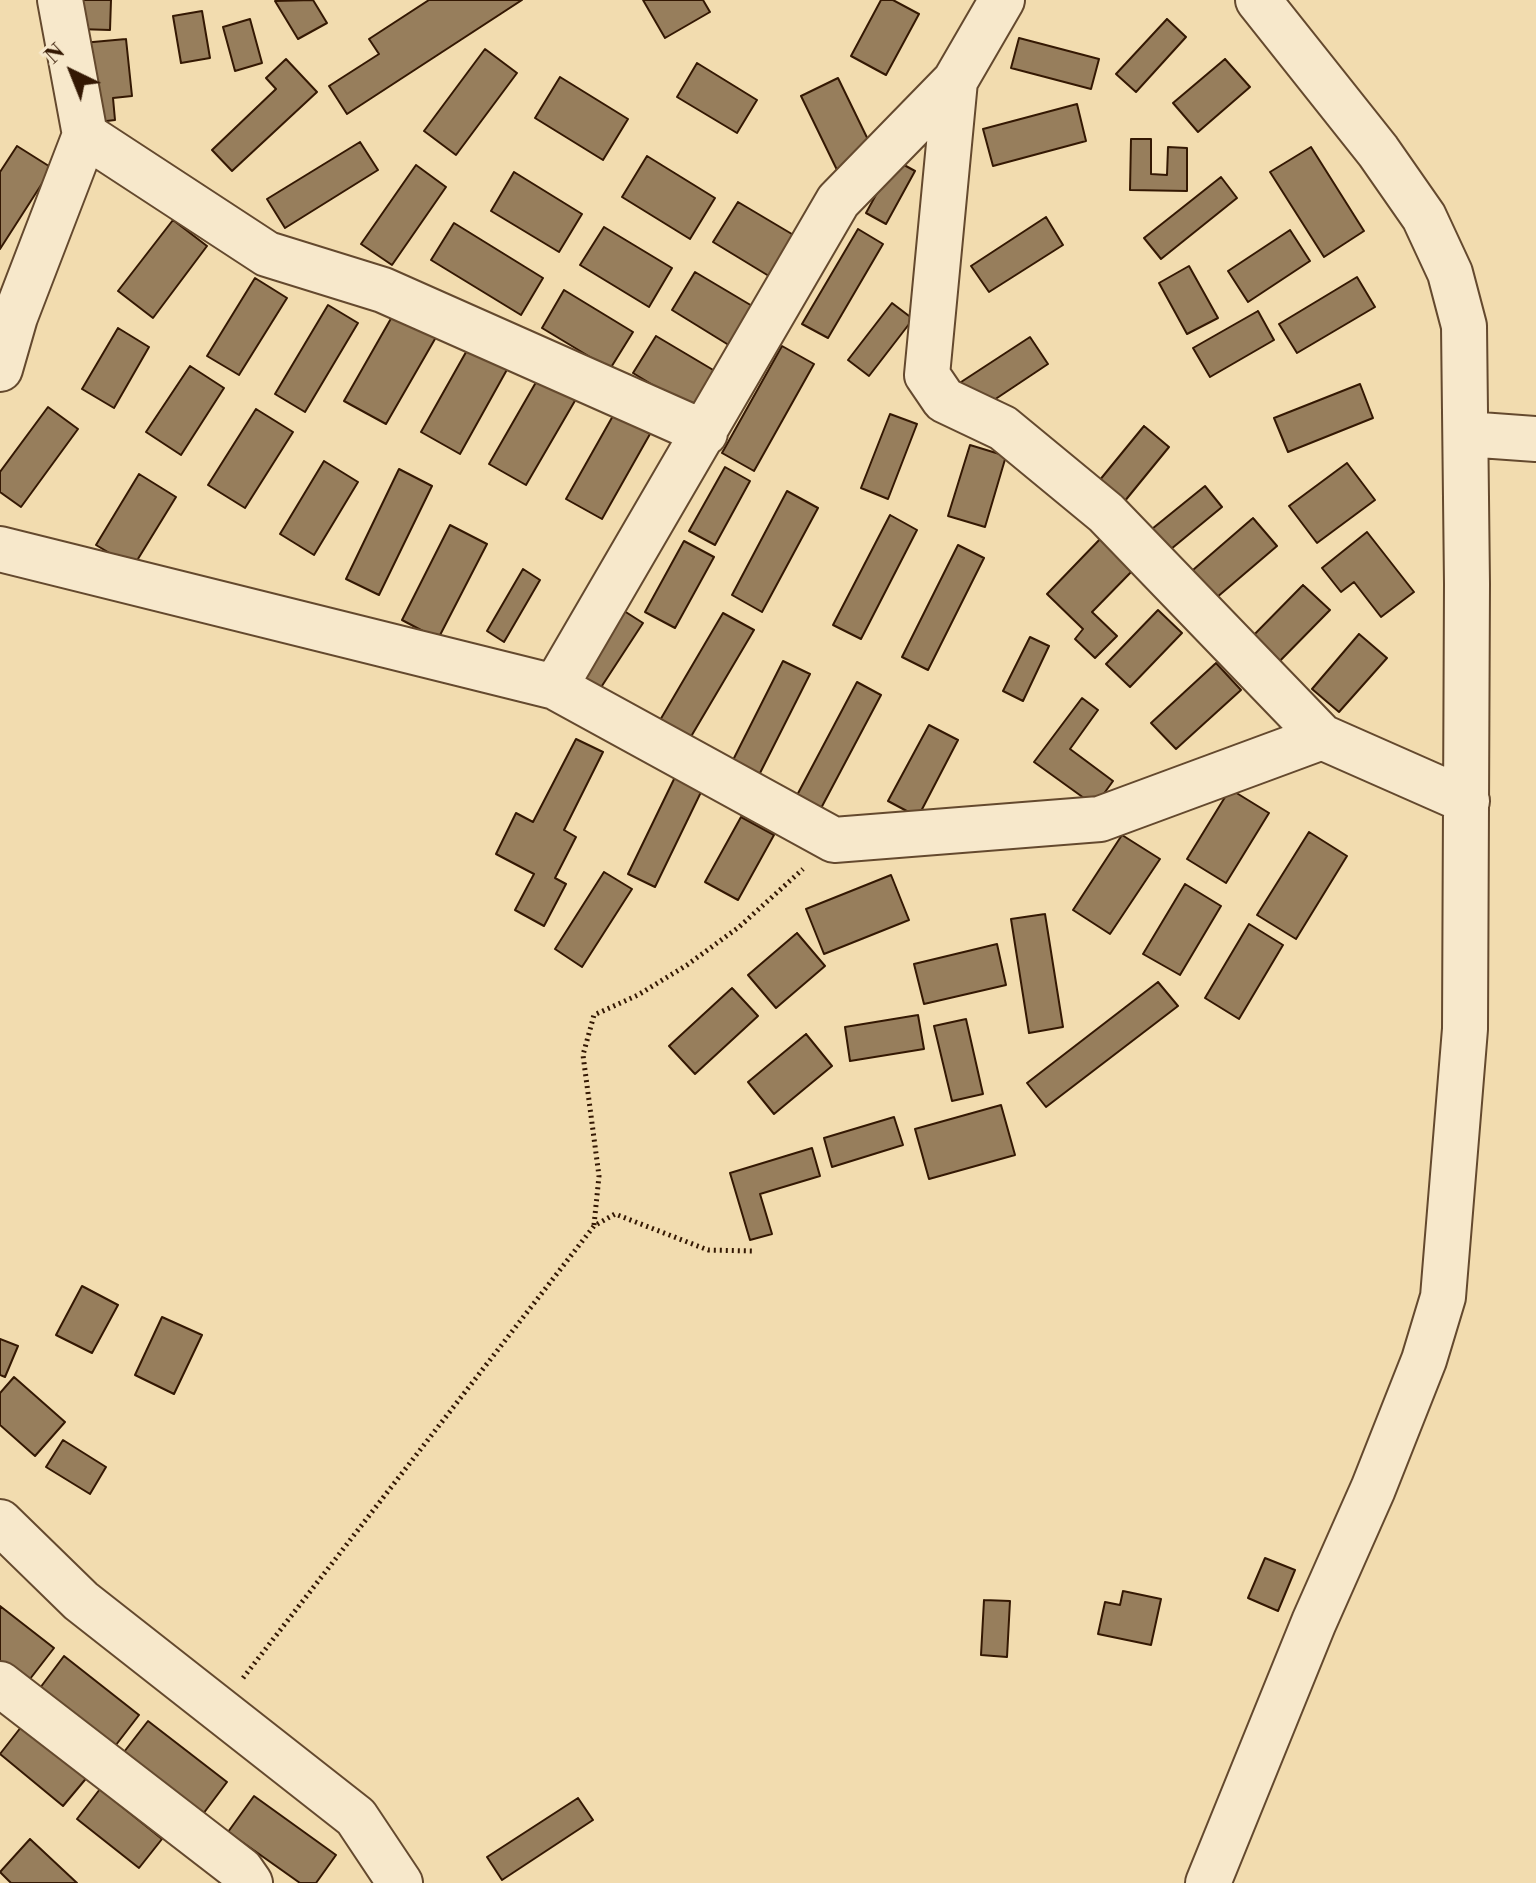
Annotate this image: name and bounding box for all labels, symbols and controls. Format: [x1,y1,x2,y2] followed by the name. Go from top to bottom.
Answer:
[32,32,112,112] north arrow
[40,38,71,70] text: N

